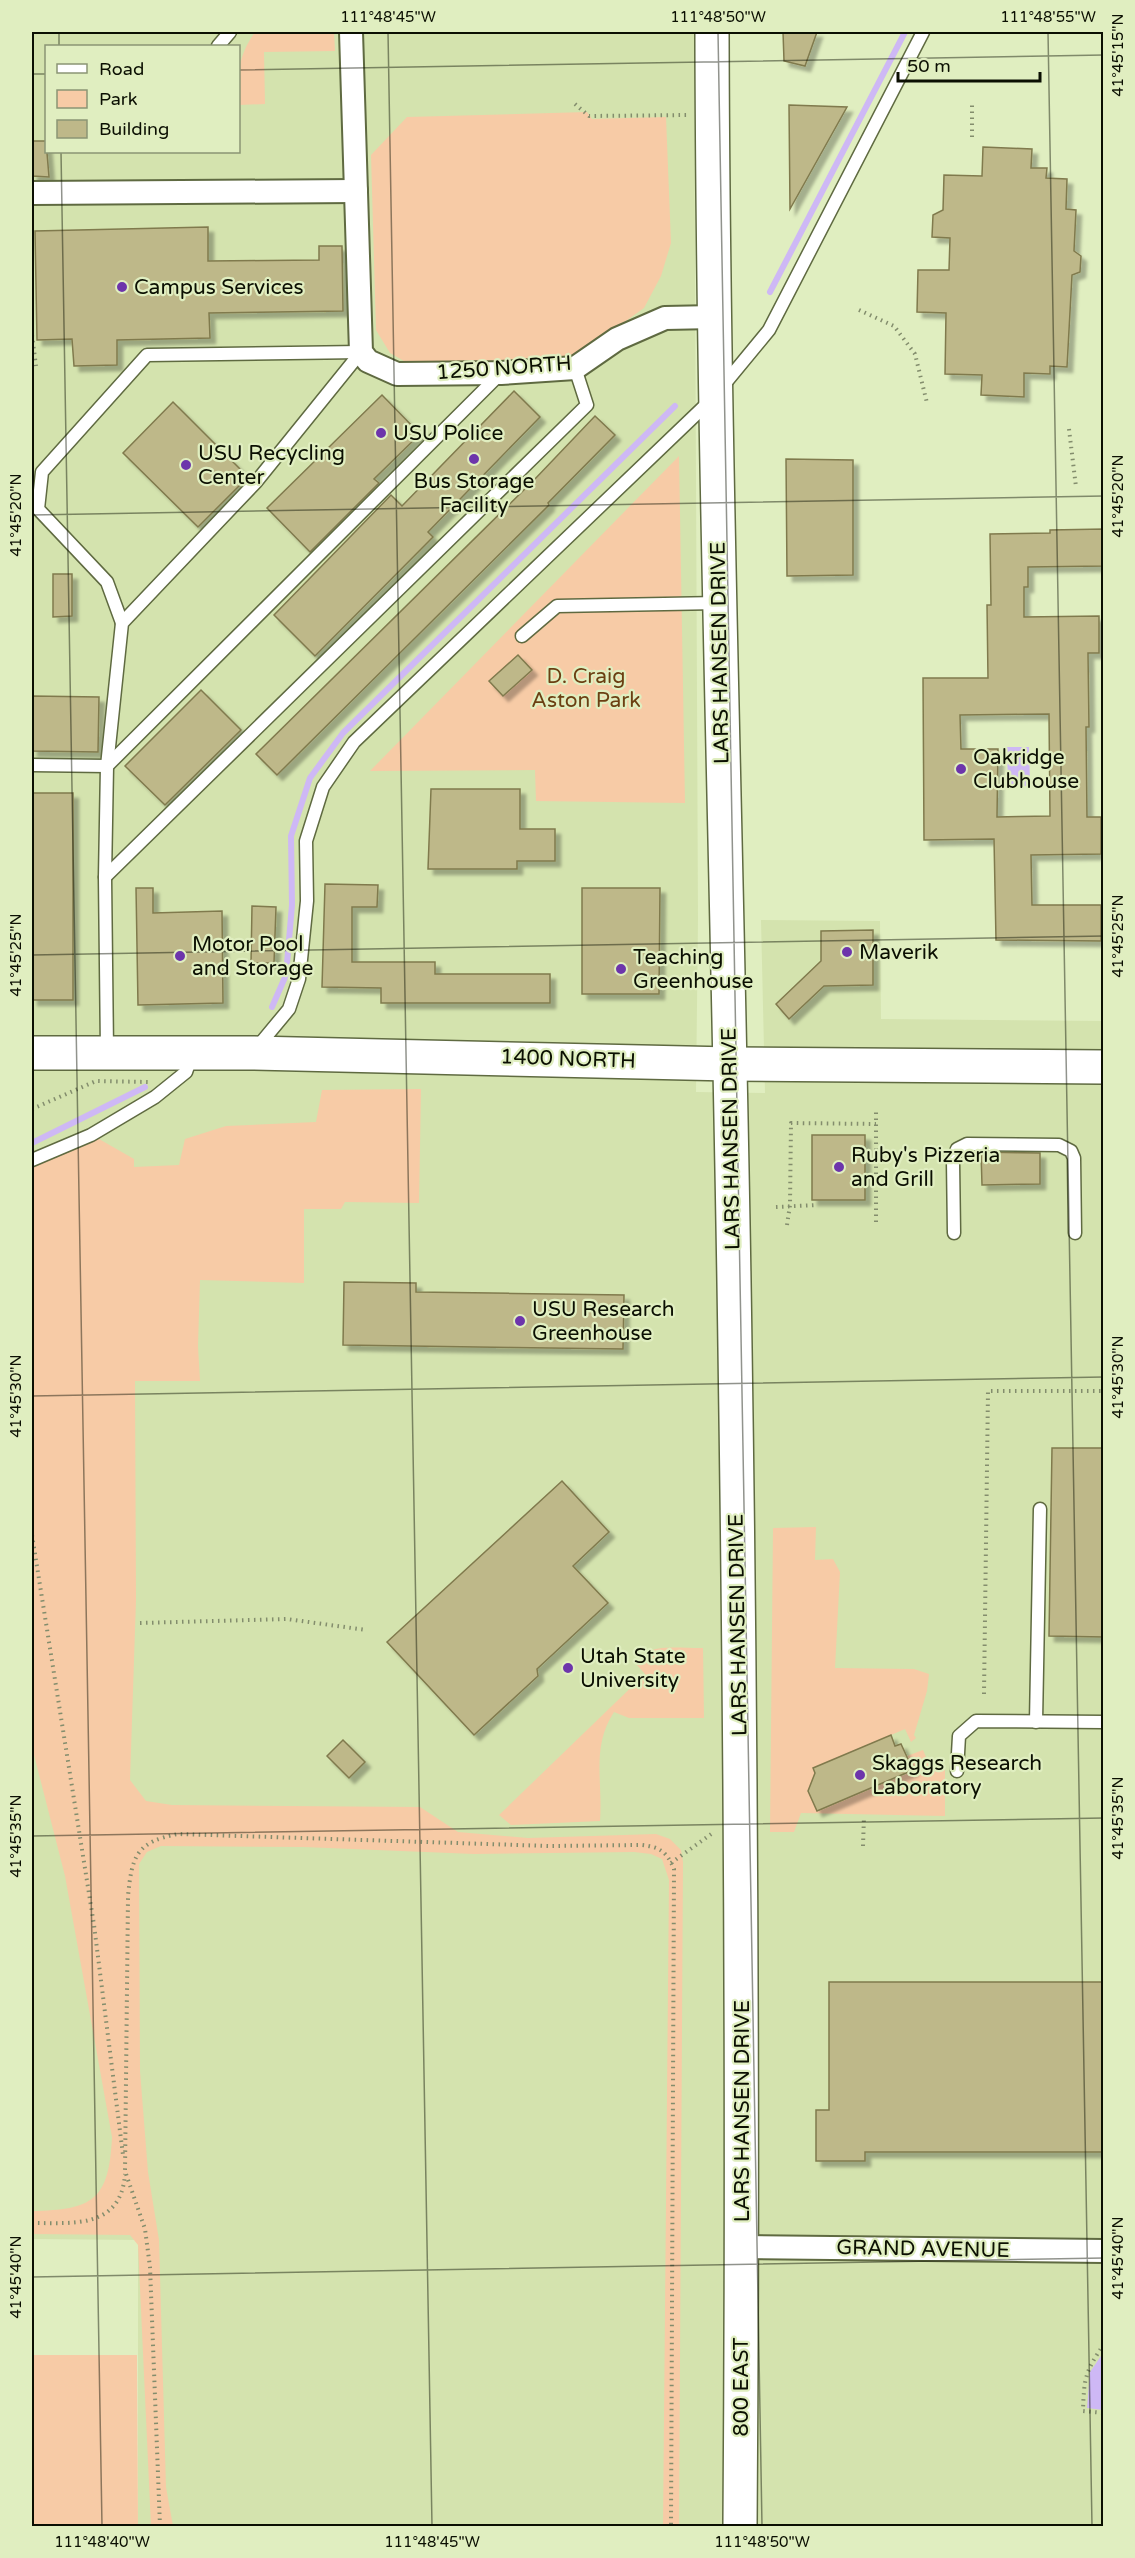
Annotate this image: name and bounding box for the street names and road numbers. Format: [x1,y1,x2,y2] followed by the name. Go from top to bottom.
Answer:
[435,351,573,385] street label: 1250 NORTH
[706,542,734,764] street label: LARS HANSEN DRIVE
[717,1028,745,1250] street label: LARS HANSEN DRIVE
[500,1044,636,1074] street label: 1400 NORTH
[724,1514,752,1736] street label: LARS HANSEN DRIVE
[730,2000,755,2222] street label: LARS HANSEN DRIVE
[836,2235,1010,2263] street label: GRAND AVENUE
[729,2337,754,2437] street label: 800 EAST

